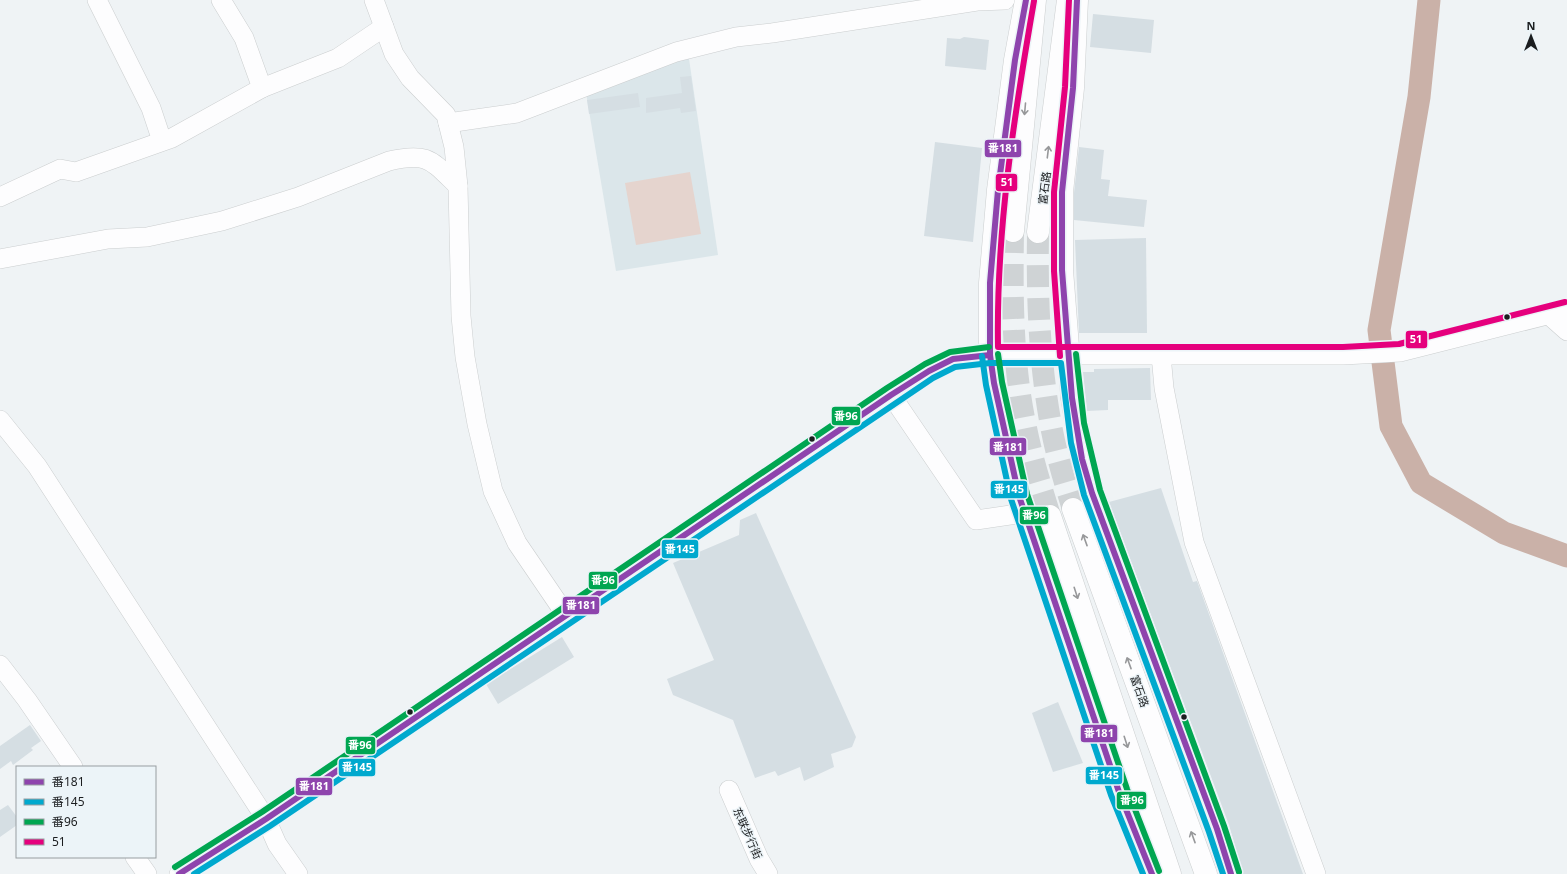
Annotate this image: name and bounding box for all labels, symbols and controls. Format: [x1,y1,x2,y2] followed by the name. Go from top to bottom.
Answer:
[1511,16,1551,56] north arrow
[1527,18,1535,33] text: N
[1021,102,1029,115] one-way arrow
[984,139,1022,158] line badge: 番181
[988,140,1018,155] text: 番181
[1044,146,1052,159] one-way arrow
[1035,171,1053,205] street label: 富石路
[995,173,1018,192] line badge: 51
[1001,174,1013,189] text: 51
[1502,312,1512,322] unlabelled marker
[1405,330,1428,349] line badge: 51
[1410,331,1422,346] text: 51
[831,406,861,426] line badge: 番96
[834,408,858,423] text: 番96
[807,434,817,444] unlabelled marker
[989,437,1027,456] line badge: 番181
[993,439,1023,454] text: 番181
[990,480,1028,499] line badge: 番145
[994,481,1024,496] text: 番145
[1019,506,1049,525] line badge: 番96
[1022,507,1046,522] text: 番96
[1080,535,1088,547] one-way arrow
[661,539,699,559] line badge: 番145
[665,541,695,556] text: 番145
[588,571,618,590] line badge: 番96
[591,572,615,587] text: 番96
[1073,586,1080,599] one-way arrow
[562,596,600,615] line badge: 番181
[566,597,596,612] text: 番181
[1125,657,1133,669] one-way arrow
[1127,673,1153,709] street label: 富石路
[405,707,415,717] unlabelled marker
[1179,712,1189,722] unlabelled marker
[1080,724,1118,743] line badge: 番181
[1084,725,1114,740] text: 番181
[345,736,376,755] line badge: 番96
[1123,736,1130,749] one-way arrow
[348,737,372,752] text: 番96
[338,758,376,777] line badge: 番145
[342,759,372,774] text: 番145
[16,766,156,858] legend
[1085,766,1123,785] line badge: 番145
[1089,767,1119,782] text: 番145
[52,773,85,790] text: 番181
[295,777,333,796] line badge: 番181
[299,778,329,793] text: 番181
[1116,791,1147,810] line badge: 番96
[1120,792,1144,807] text: 番96
[52,793,85,810] text: 番145
[730,805,766,861] street label: 东联步行街
[52,813,78,830] text: 番96
[1188,832,1196,844] one-way arrow
[52,833,66,850] text: 51

